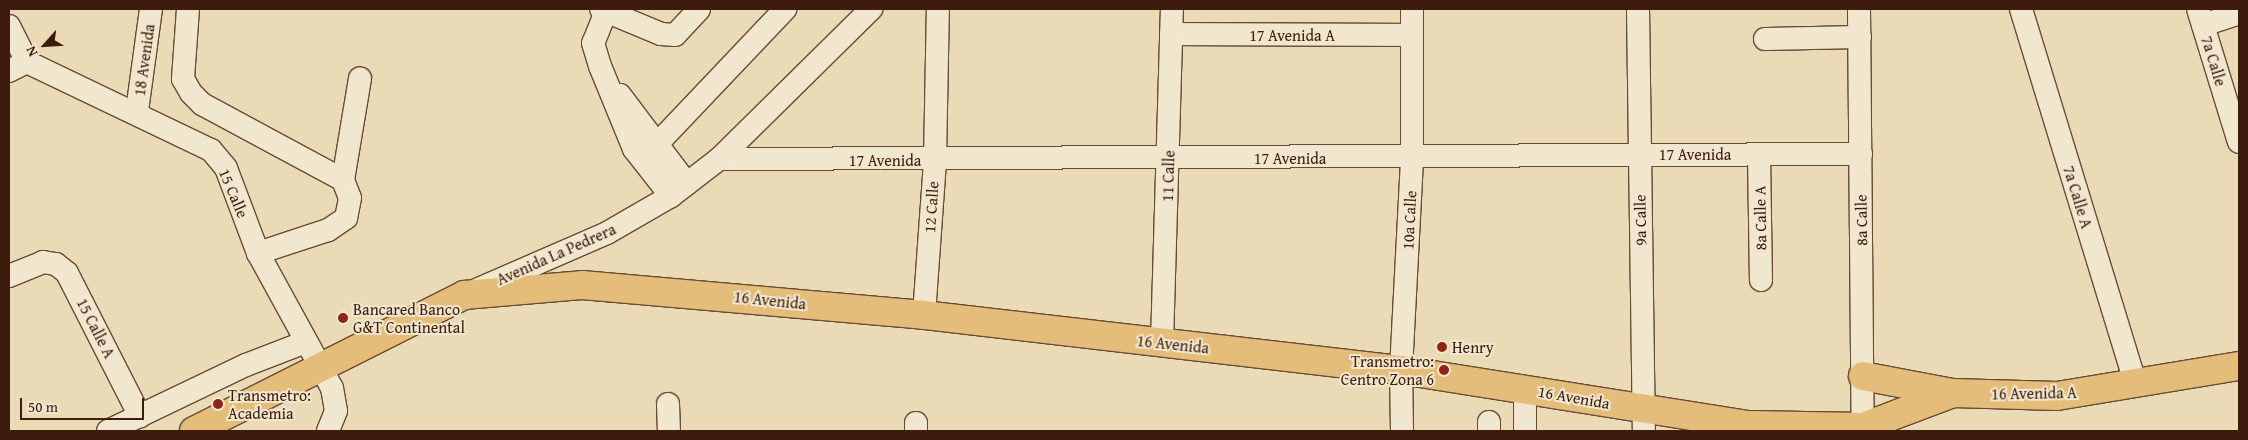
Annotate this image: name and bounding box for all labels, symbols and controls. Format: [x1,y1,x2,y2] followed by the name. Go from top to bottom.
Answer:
[20,20,70,70] north arrow
[129,23,159,97] street label: 18 Avenida
[1249,25,1335,45] street label: 17 Avenida A
[2197,34,2231,88] street label: 7a Calle
[20,43,43,60] text: N
[1659,144,1731,164] street label: 17 Avenida
[1254,148,1326,168] street label: 17 Avenida
[849,150,921,170] street label: 17 Avenida
[1158,150,1178,202] street label: 11 Calle
[2059,163,2097,231] street label: 7a Calle A
[215,165,253,221] street label: 15 Calle
[920,181,942,233] street label: 12 Calle
[1750,185,1770,251] street label: 8a Calle A
[1398,190,1420,250] street label: 10a Calle
[1630,194,1650,246] street label: 9a Calle
[1851,194,1871,246] street label: 8a Calle
[493,219,619,289] street label: Avenida La Pedrera
[733,287,807,313] street label: 16 Avenida
[73,295,119,361] street label: 15 Calle A
[353,299,465,337] place label: Bancared Banco G&T Continental
[337,312,349,324] marker: Bancared Banco G&T Continental
[1136,331,1210,357] street label: 16 Avenida
[1452,337,1494,357] place label: Henry
[1436,341,1448,353] marker: Henry
[1341,351,1434,389] place label: Transmetro: Centro Zona 6
[1438,364,1450,376] marker: Transmetro: Centro Zona 6
[1537,381,1611,413] street label: 16 Avenida
[1991,383,2077,403] street label: 16 Avenida A
[228,385,311,423] place label: Transmetro: Academia
[22,388,146,420] scale bar
[28,396,58,417] text: 50 m
[212,398,224,410] marker: Transmetro: Academia

